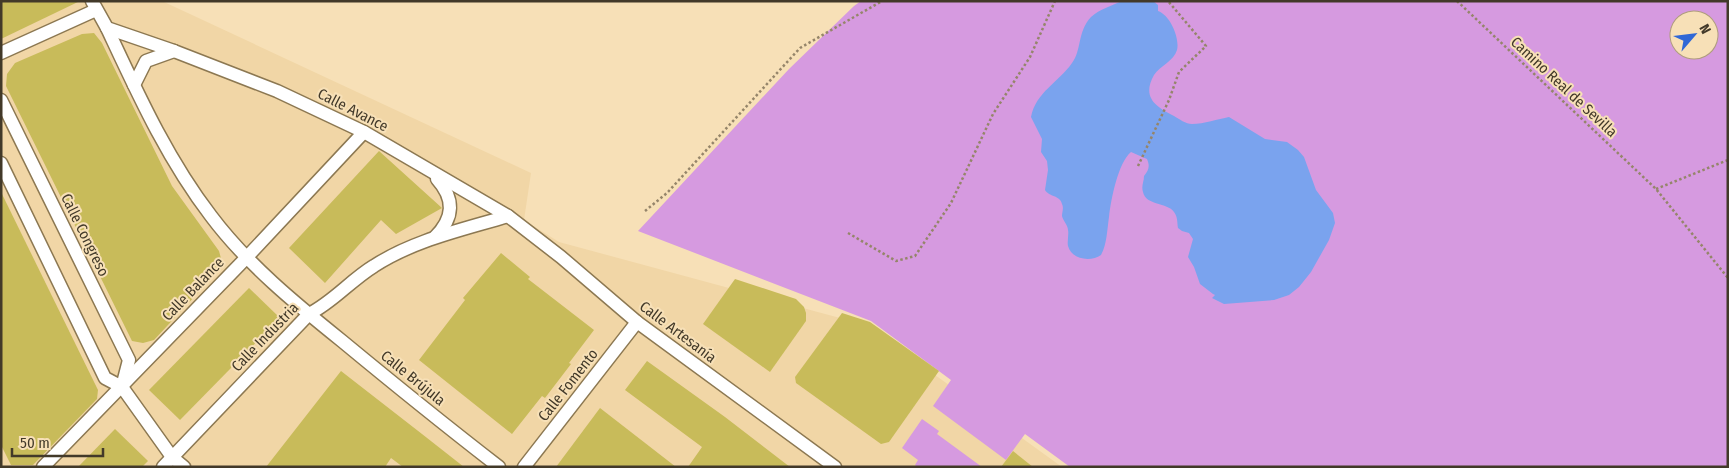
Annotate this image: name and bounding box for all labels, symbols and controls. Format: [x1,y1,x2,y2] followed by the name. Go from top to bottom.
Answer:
[1669,10,1719,60] north arrow
[1696,21,1715,37] text: N
[1507,33,1621,141] street label: Camino Real de Sevilla
[315,85,391,135] street label: Calle Avance
[57,191,113,280] street label: Calle Congreso
[158,253,228,325] street label: Calle Balance
[636,297,720,367] street label: Calle Artesanía
[228,299,302,375] street label: Calle Industria
[534,345,602,425] street label: Calle Fomento
[377,347,449,409] street label: Calle Brújula
[12,426,104,458] scale bar
[20,434,50,452] text: 50 m

